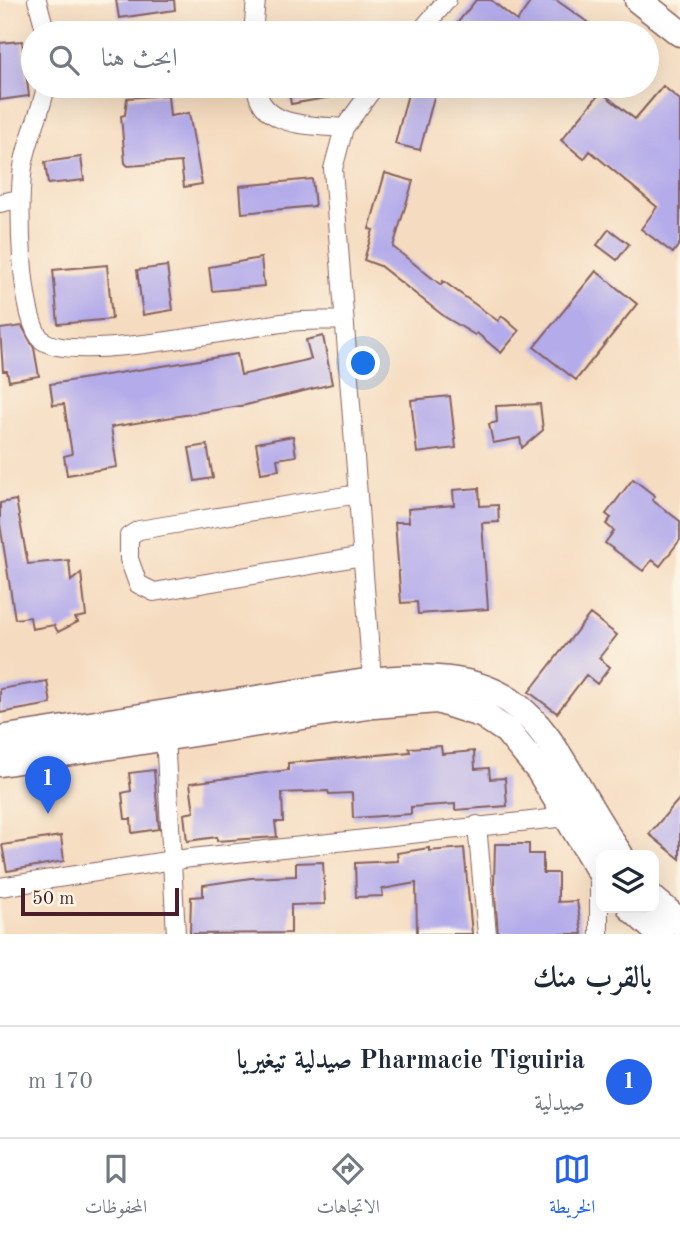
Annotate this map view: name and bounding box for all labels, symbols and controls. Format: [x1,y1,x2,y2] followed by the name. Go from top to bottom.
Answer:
[21,21,659,98] search box
[45,41,83,79] icon: search
[101,46,178,72] text: ابحث هنا
[346,346,380,380] your location
[25,756,71,814] pin: 1
[596,850,659,913] map controls
[596,850,659,913] button: layers
[21,885,178,917] scale bar
[32,890,74,909] text: 50 m
[533,964,652,994] text: بالقرب منك
[237,1048,585,1074] text: Pharmacie Tiguiria صيدلية تيغيريا
[28,1070,93,1093] text: 170 m
[622,1070,636,1093] text: 1
[534,1092,585,1115] text: صيدلية
[85,1150,147,1225] tab: المحفوظات
[316,1150,380,1225] tab: الاتجاهات
[549,1150,595,1225] tab: الخريطة

